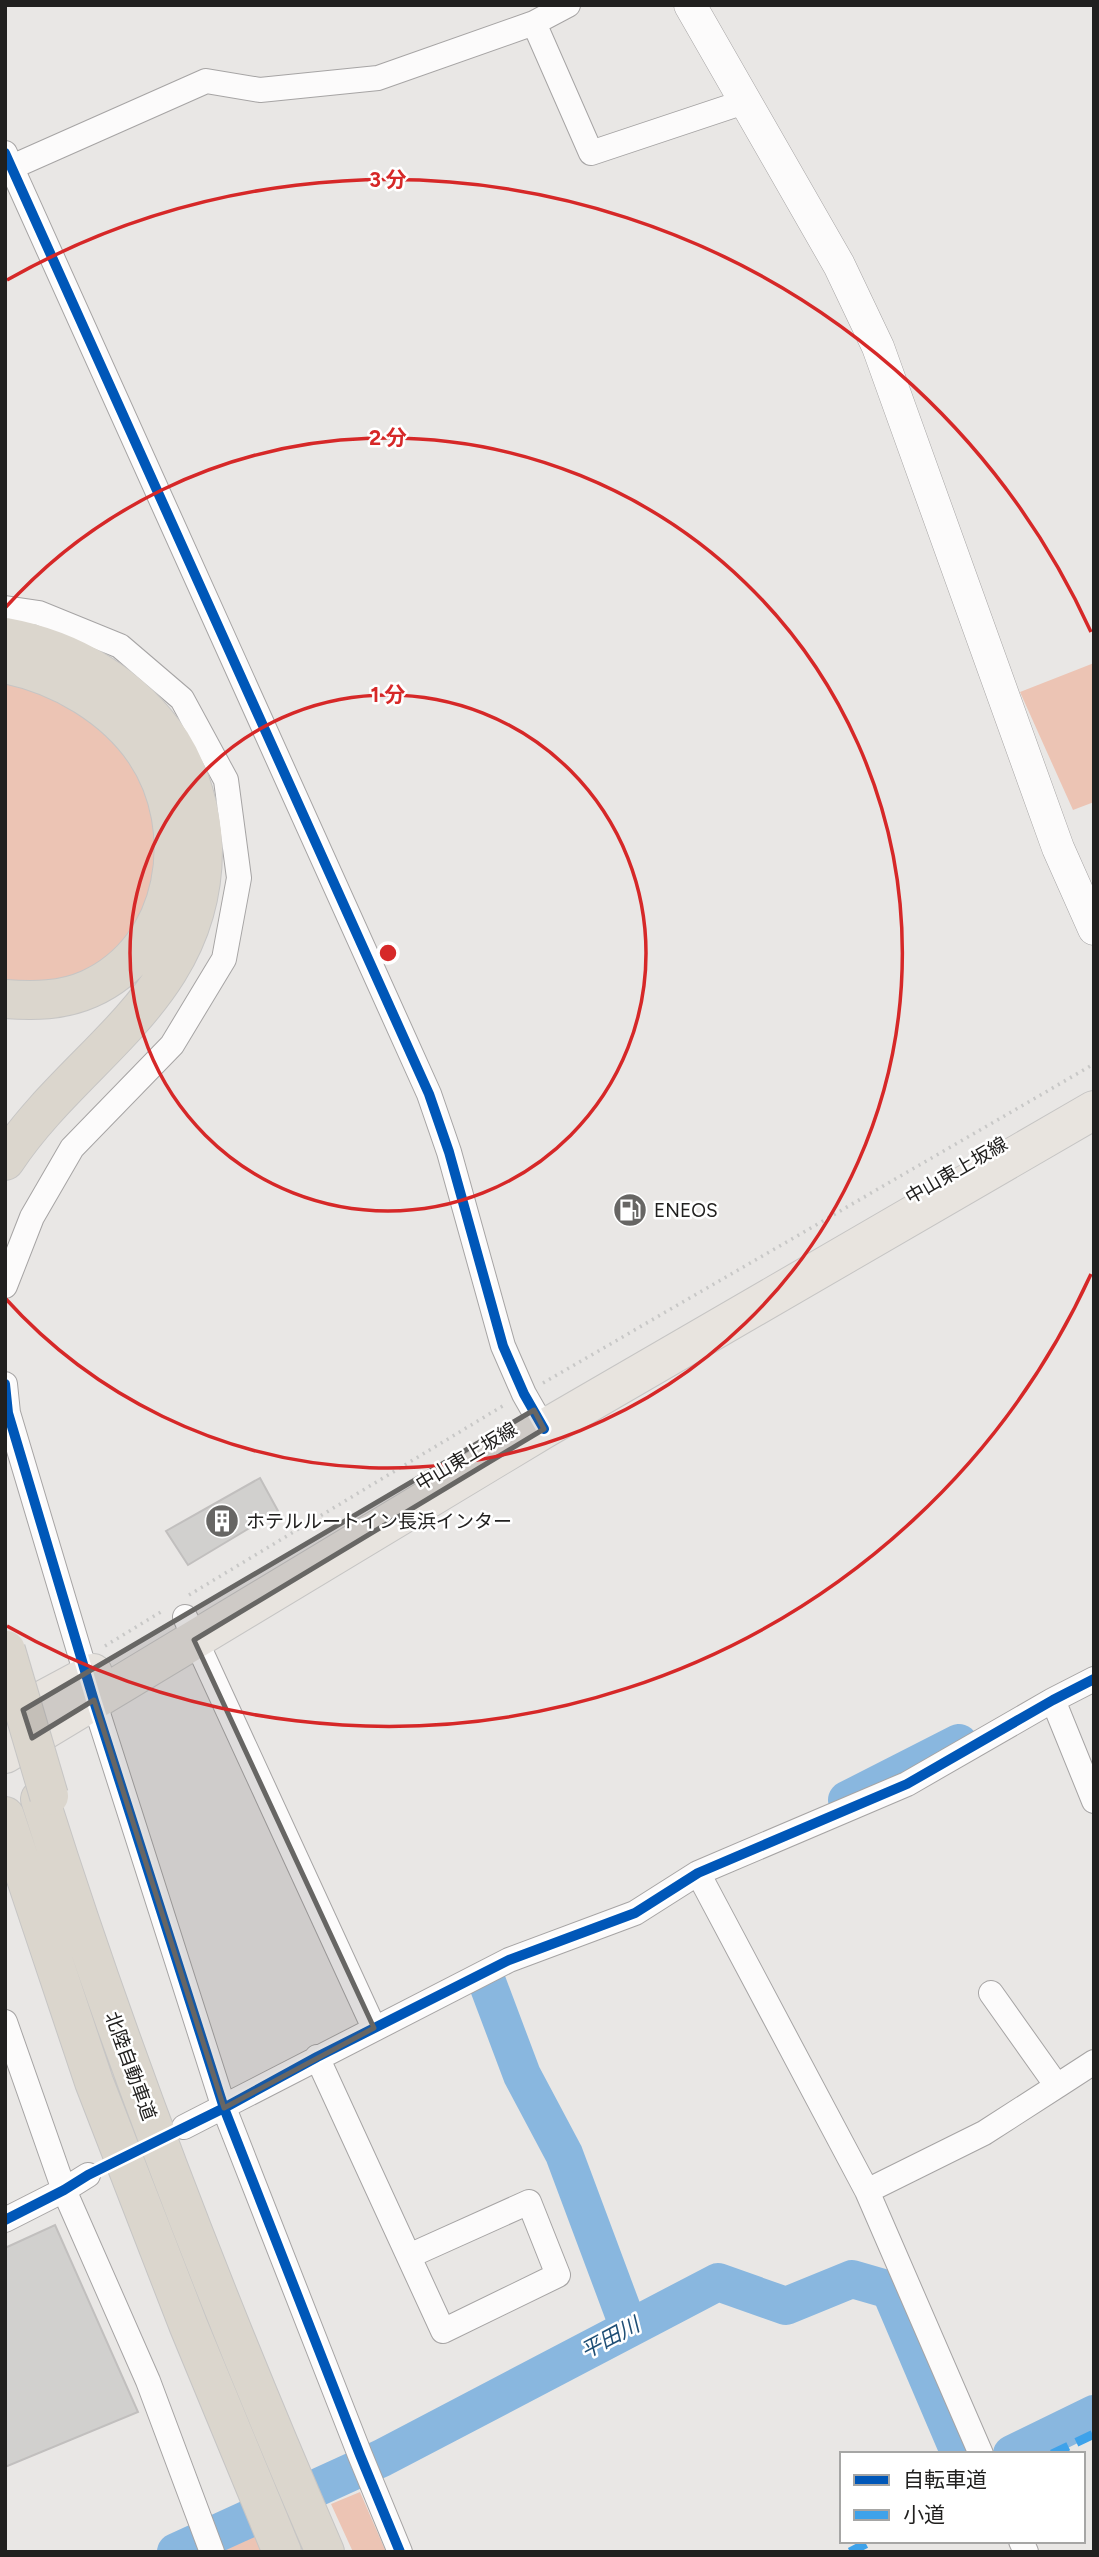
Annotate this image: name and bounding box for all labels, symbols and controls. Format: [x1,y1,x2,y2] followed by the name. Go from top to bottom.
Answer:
[369,167,407,192] text: 3 分
[369,425,407,450] text: 2 分
[371,682,405,707] text: 1 分
[376,941,400,965] centre of rings
[901,1132,1011,1209] street label: 中山東上坂線
[611,1191,649,1229] fuel station icon: ENEOS
[654,1199,718,1222] place label: ENEOS
[411,1417,521,1496] street label: 中山東上坂線
[203,1502,241,1540] building icon: ホテルルートイン長浜インター
[246,1510,512,1533] place label: ホテルルートイン長浜インター
[100,2009,161,2124] street label: 北陸自動車道
[576,2311,645,2363] water label: 平田川
[840,2452,1085,2543] legend
[903,2467,987,2492] text: 自転車道
[903,2502,945,2527] text: 小道

